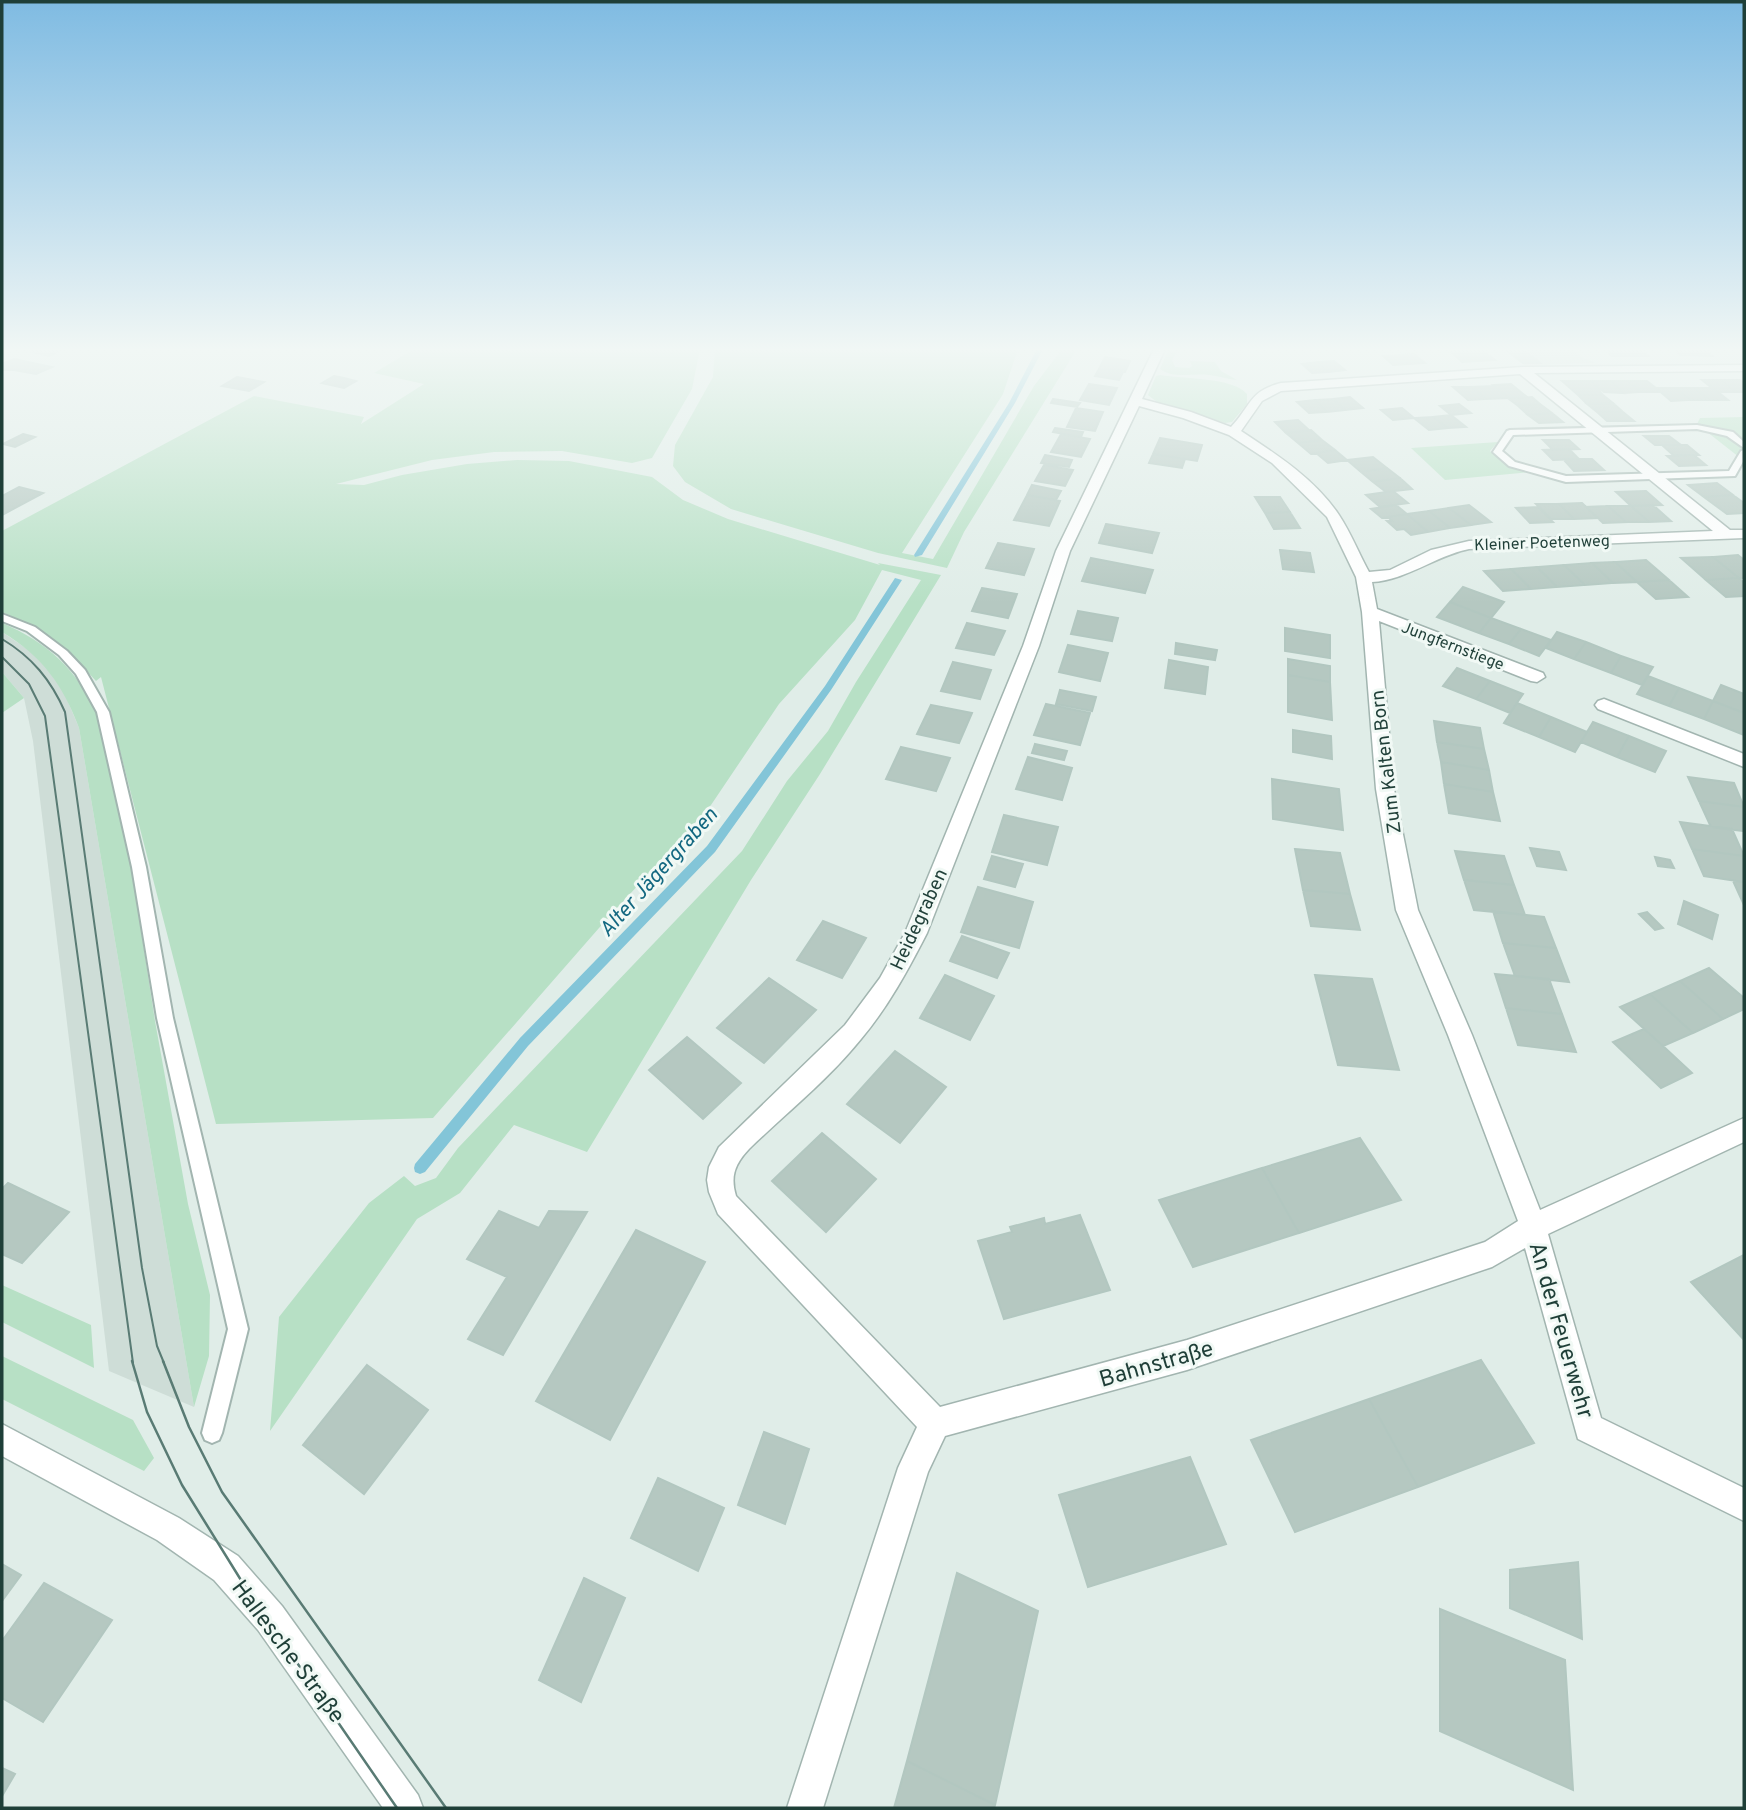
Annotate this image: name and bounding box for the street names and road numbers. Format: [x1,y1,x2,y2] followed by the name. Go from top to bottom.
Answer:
[1474,532,1610,556] street label: Kleiner Poetenweg
[1398,618,1507,676] street label: Jungfernstiege
[1366,689,1408,835] street label: Zum Kalten Born
[886,865,954,975] street label: Heidegraben
[1521,1239,1599,1422] street label: An der Feuerwehr
[1096,1335,1217,1396] street label: Bahnstraße
[224,1575,350,1730] street label: Hallesche Straße

